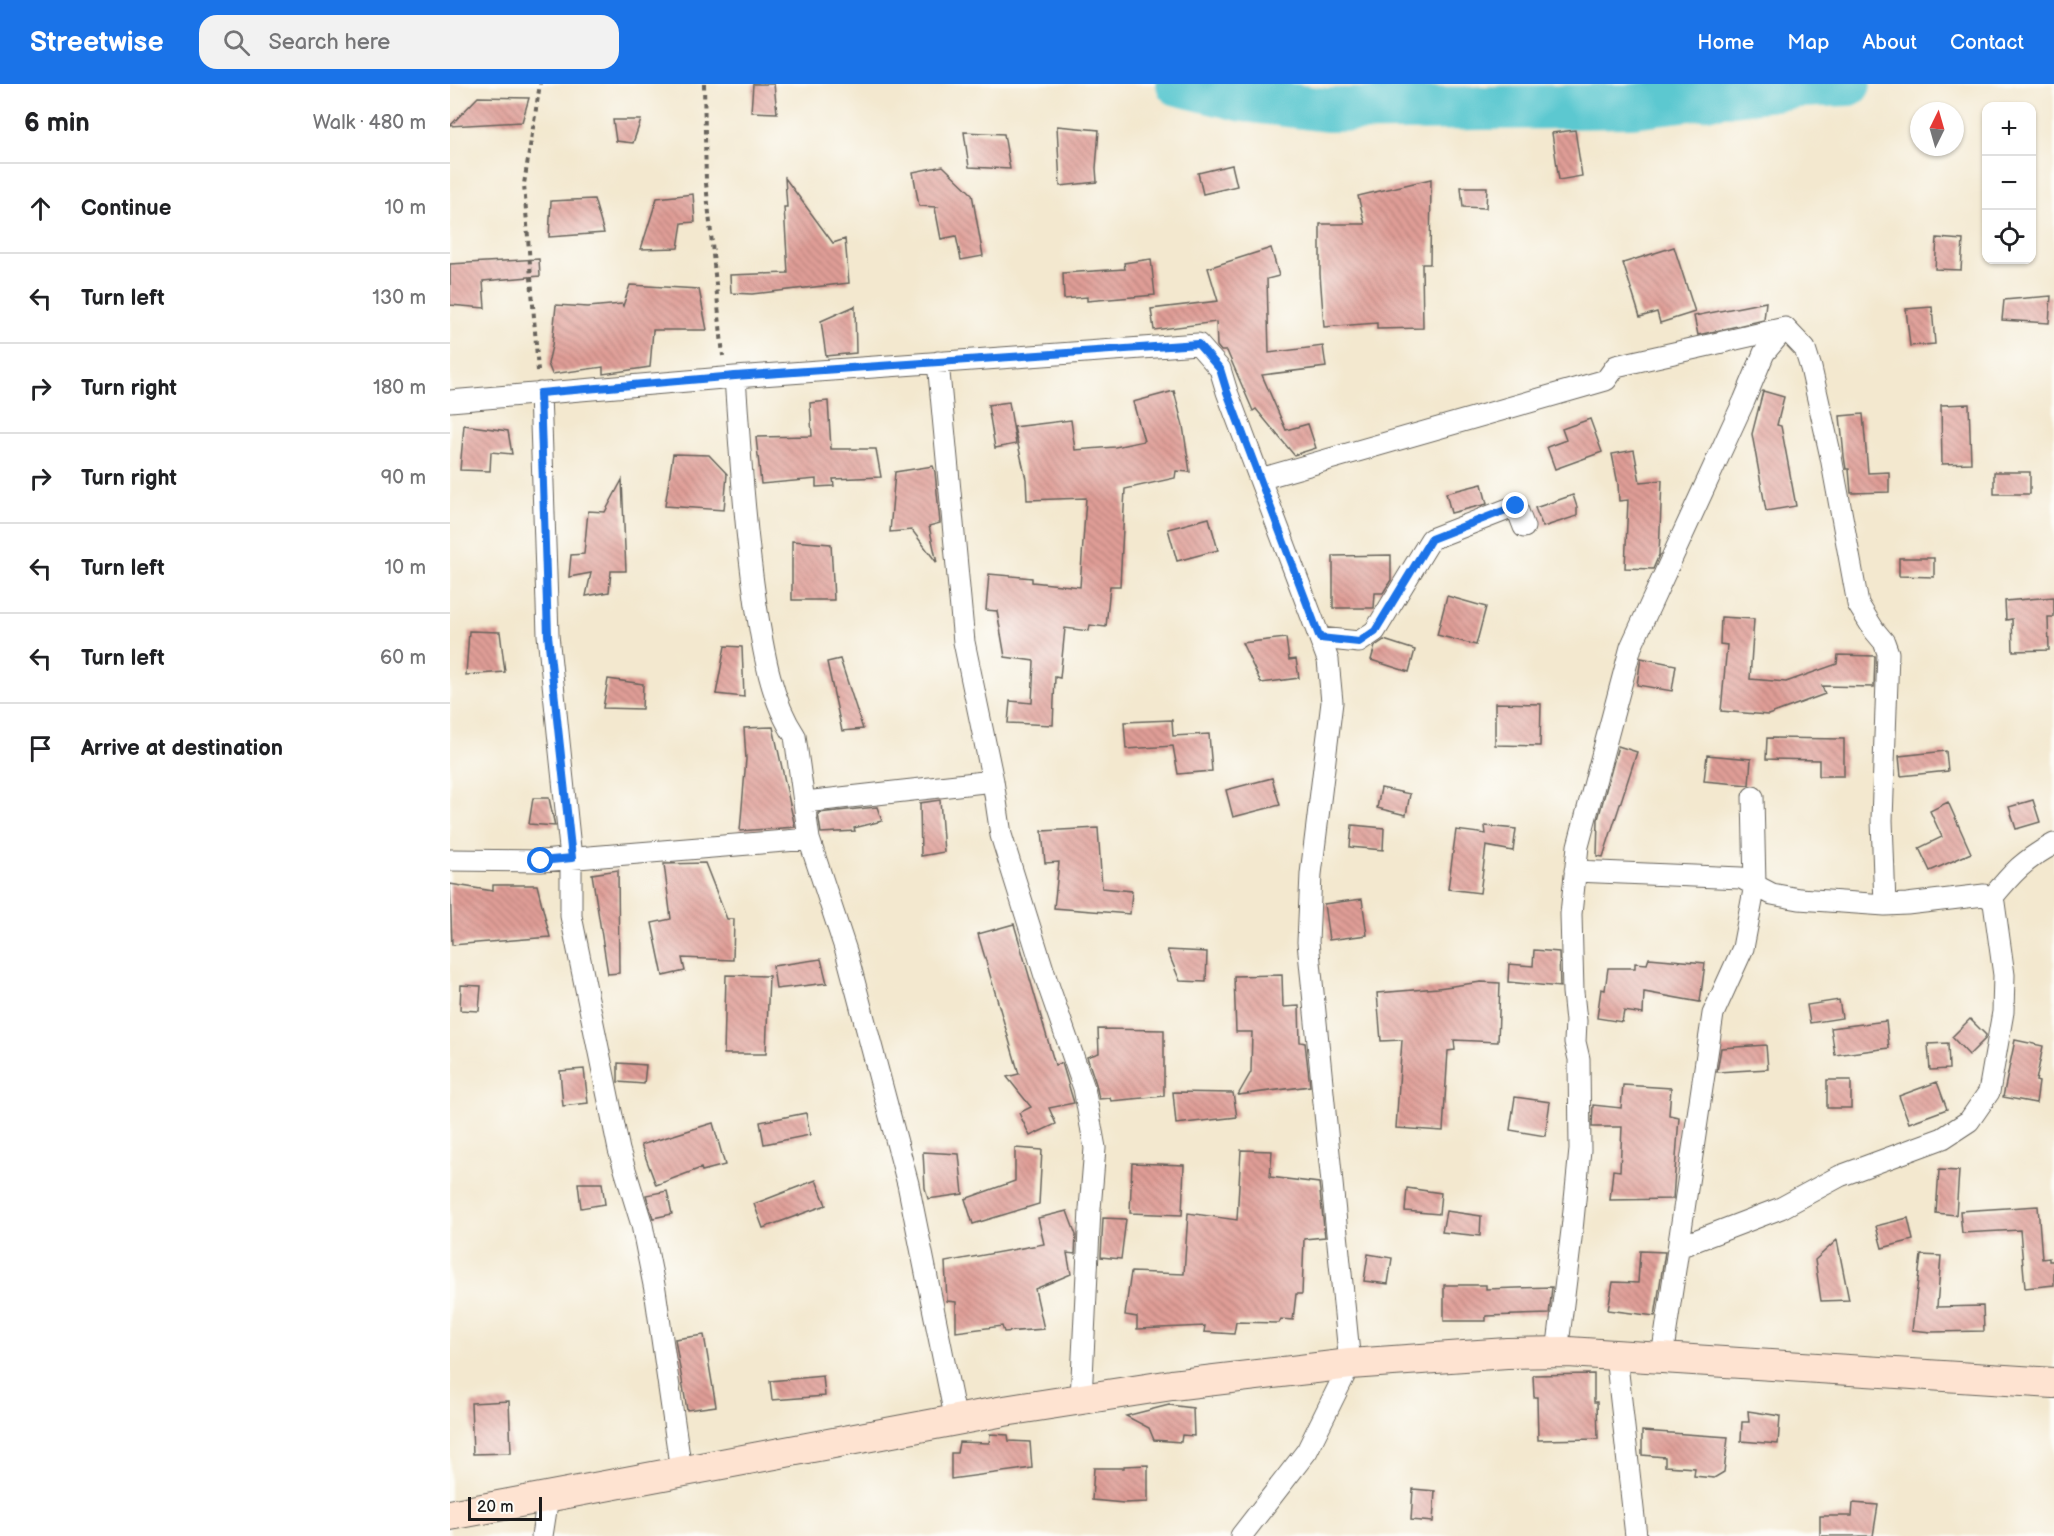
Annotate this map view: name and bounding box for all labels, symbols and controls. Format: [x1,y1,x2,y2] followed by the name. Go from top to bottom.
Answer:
[199,15,619,69] search box
[30,26,163,59] text: Streetwise
[220,26,253,59] icon: search
[268,29,390,56] text: Search here
[1697,30,1754,55] text: Home
[1787,30,1829,55] text: Map
[1862,30,1917,55] text: About
[1950,30,2024,55] text: Contact
[1910,102,1964,156] north arrow
[1982,102,2036,264] map controls
[1982,102,2036,156] button: +
[24,108,90,139] text: 6 min
[313,111,426,135] text: Walk · 480 m
[1982,156,2036,210] button: −
[24,192,57,225] icon: ahead
[81,195,171,222] text: Continue
[385,196,426,220] text: 10 m
[1982,210,2036,264] button: locate
[24,282,57,315] icon: left
[81,285,165,312] text: Turn left
[372,286,426,310] text: 130 m
[24,372,57,405] icon: right
[81,375,177,402] text: Turn right
[373,376,426,400] text: 180 m
[24,462,57,495] icon: right
[81,465,177,492] text: Turn right
[381,466,426,490] text: 90 m
[1502,492,1528,518] route end
[24,552,57,585] icon: left
[81,555,165,582] text: Turn left
[385,556,426,580] text: 10 m
[24,642,57,675] icon: left
[81,645,165,672] text: Turn left
[380,646,426,670] text: 60 m
[24,732,57,765] icon: arrive
[81,735,283,762] text: Arrive at destination
[527,847,553,873] route start
[468,1494,542,1522] scale bar
[477,1498,513,1517] text: 20 m

